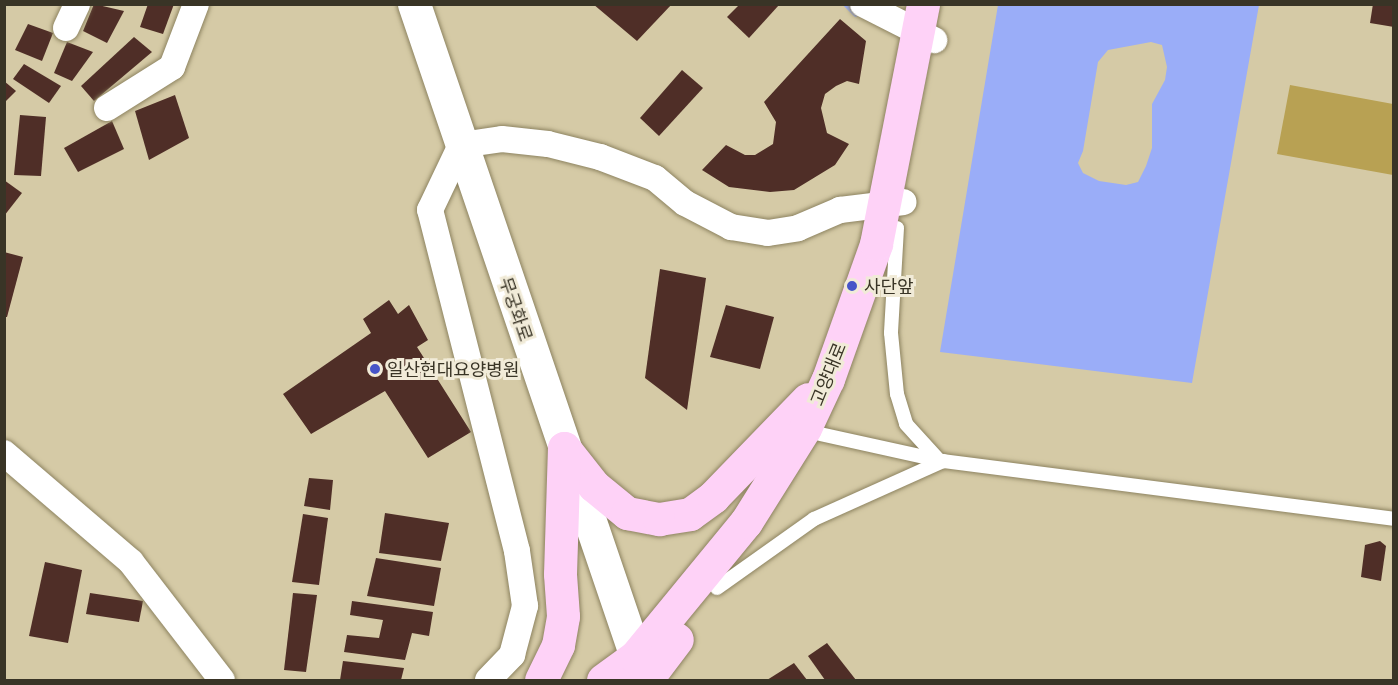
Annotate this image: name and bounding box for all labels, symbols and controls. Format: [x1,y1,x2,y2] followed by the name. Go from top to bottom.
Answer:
[495,274,537,344] street label: 무궁화로
[864,275,914,297] place label: 사단앞
[845,279,859,293] marker: 사단앞
[806,339,850,409] street label: 고양대로
[387,358,519,380] place label: 일산현대요양병원
[368,362,382,376] marker: 일산현대요양병원

